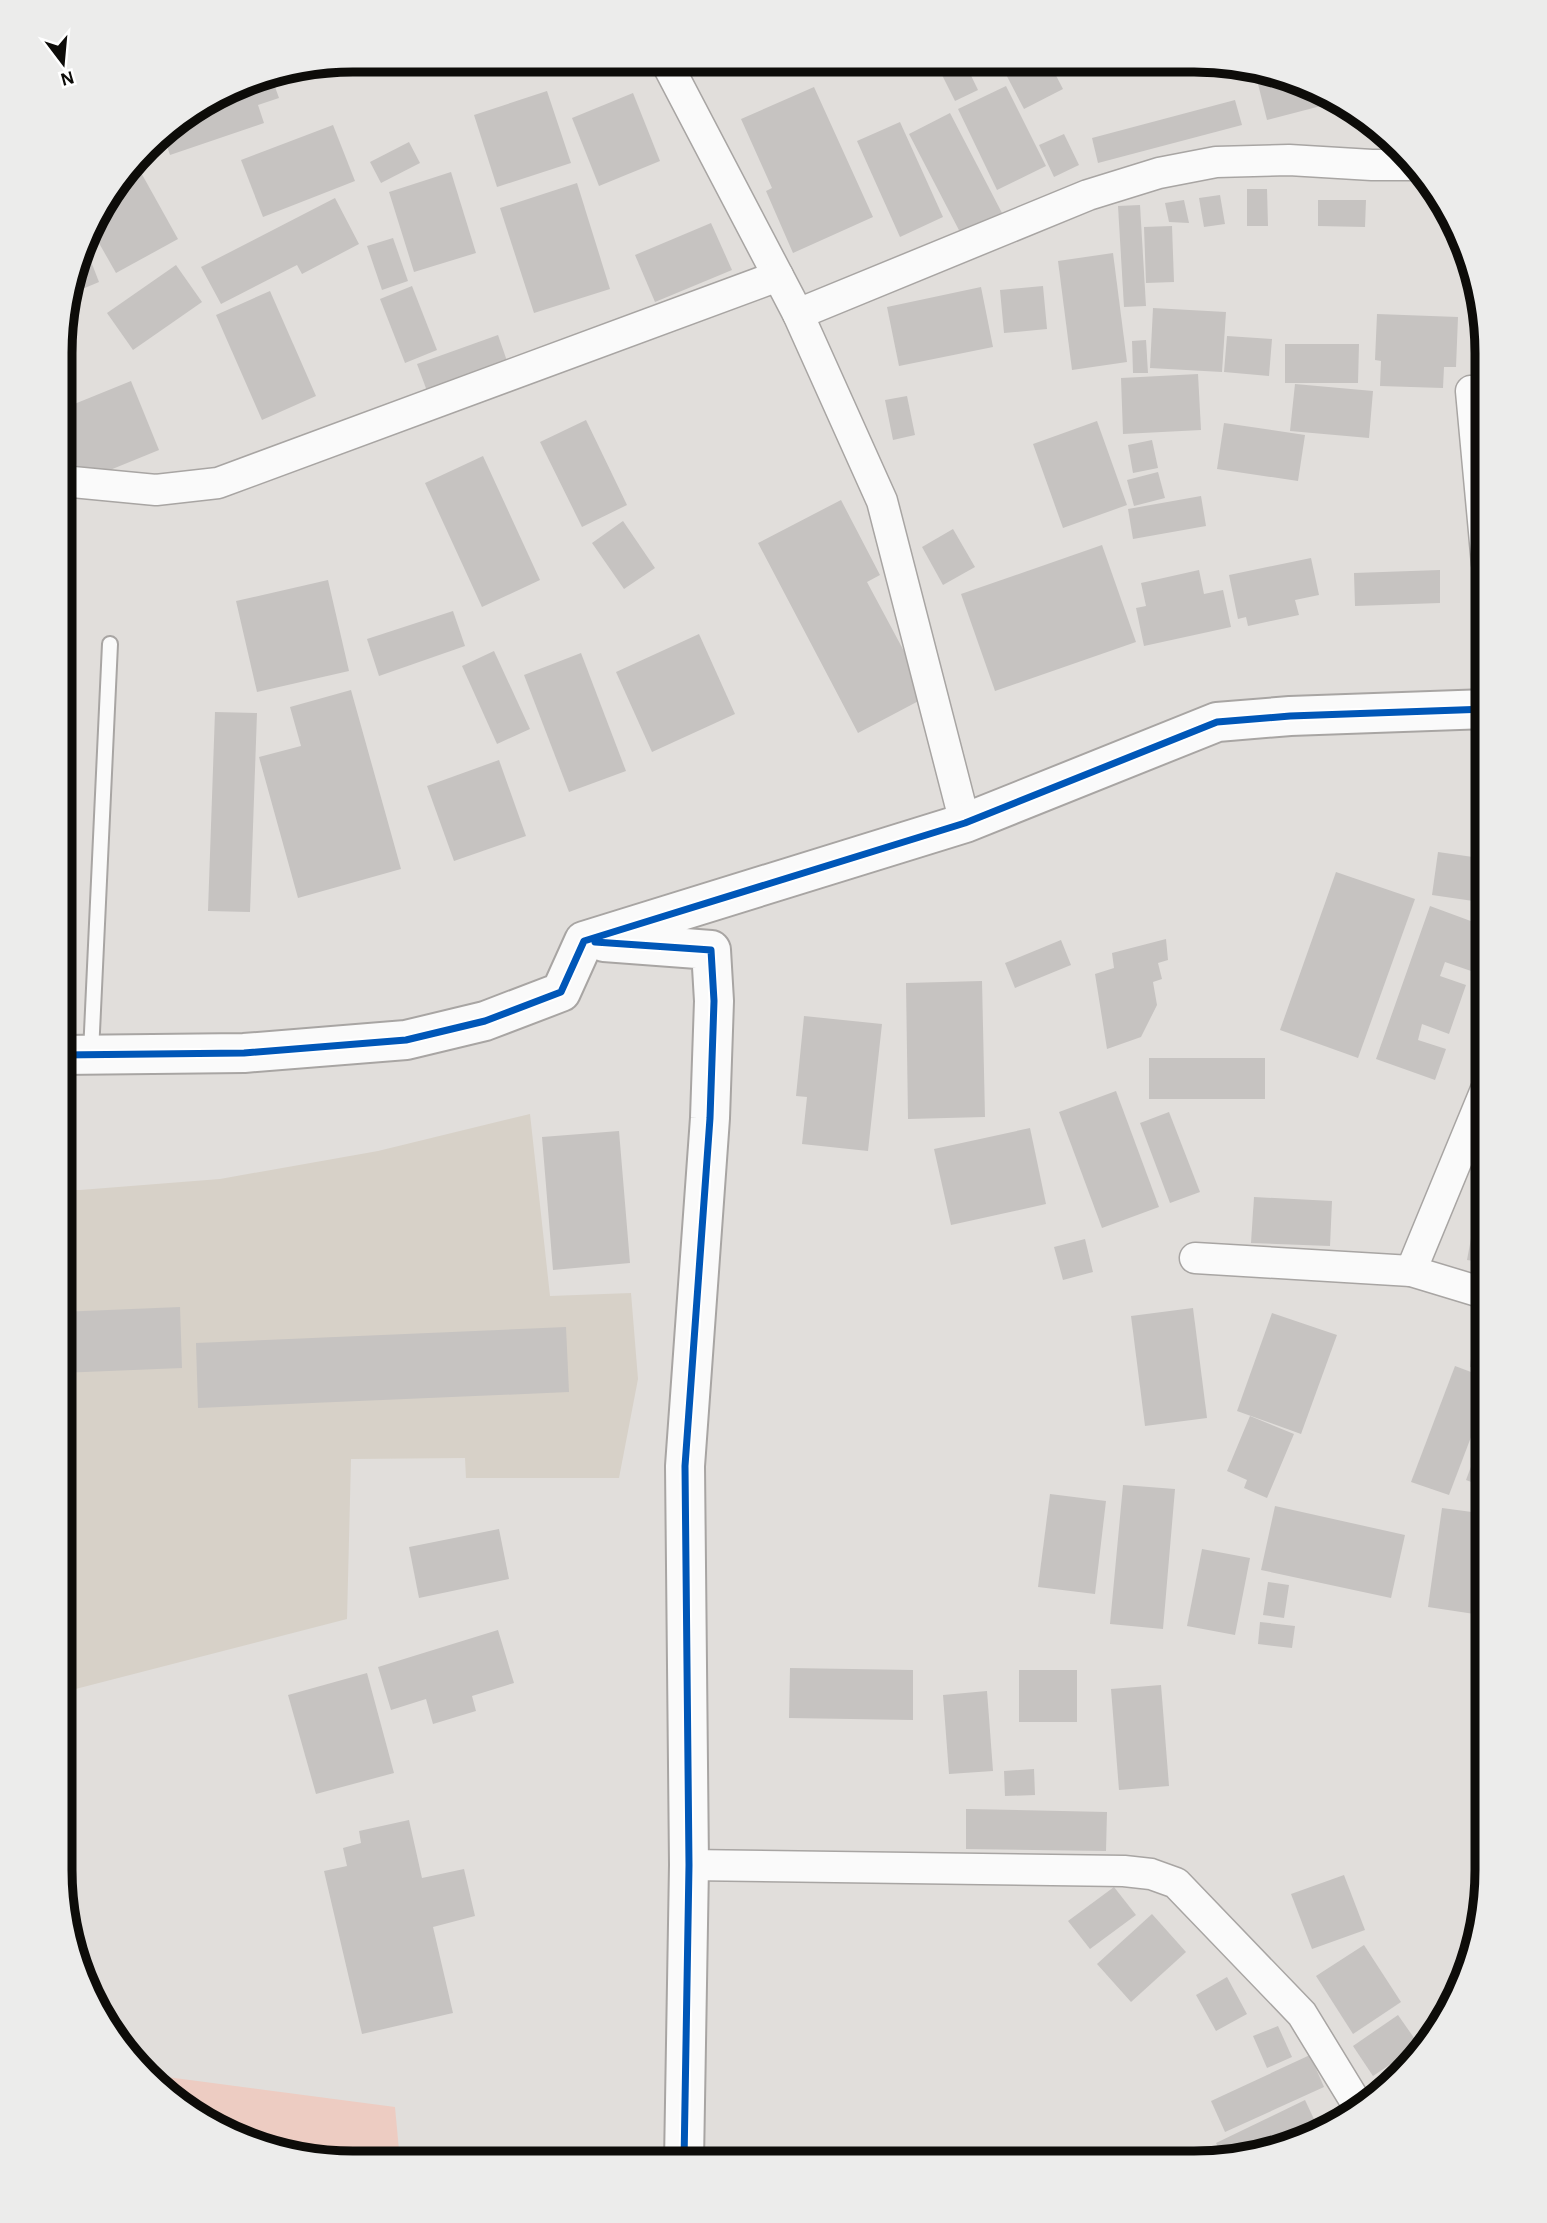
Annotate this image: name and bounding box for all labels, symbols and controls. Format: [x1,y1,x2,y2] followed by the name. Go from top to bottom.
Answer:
[28,28,98,98] north arrow
[58,67,76,89] text: N

